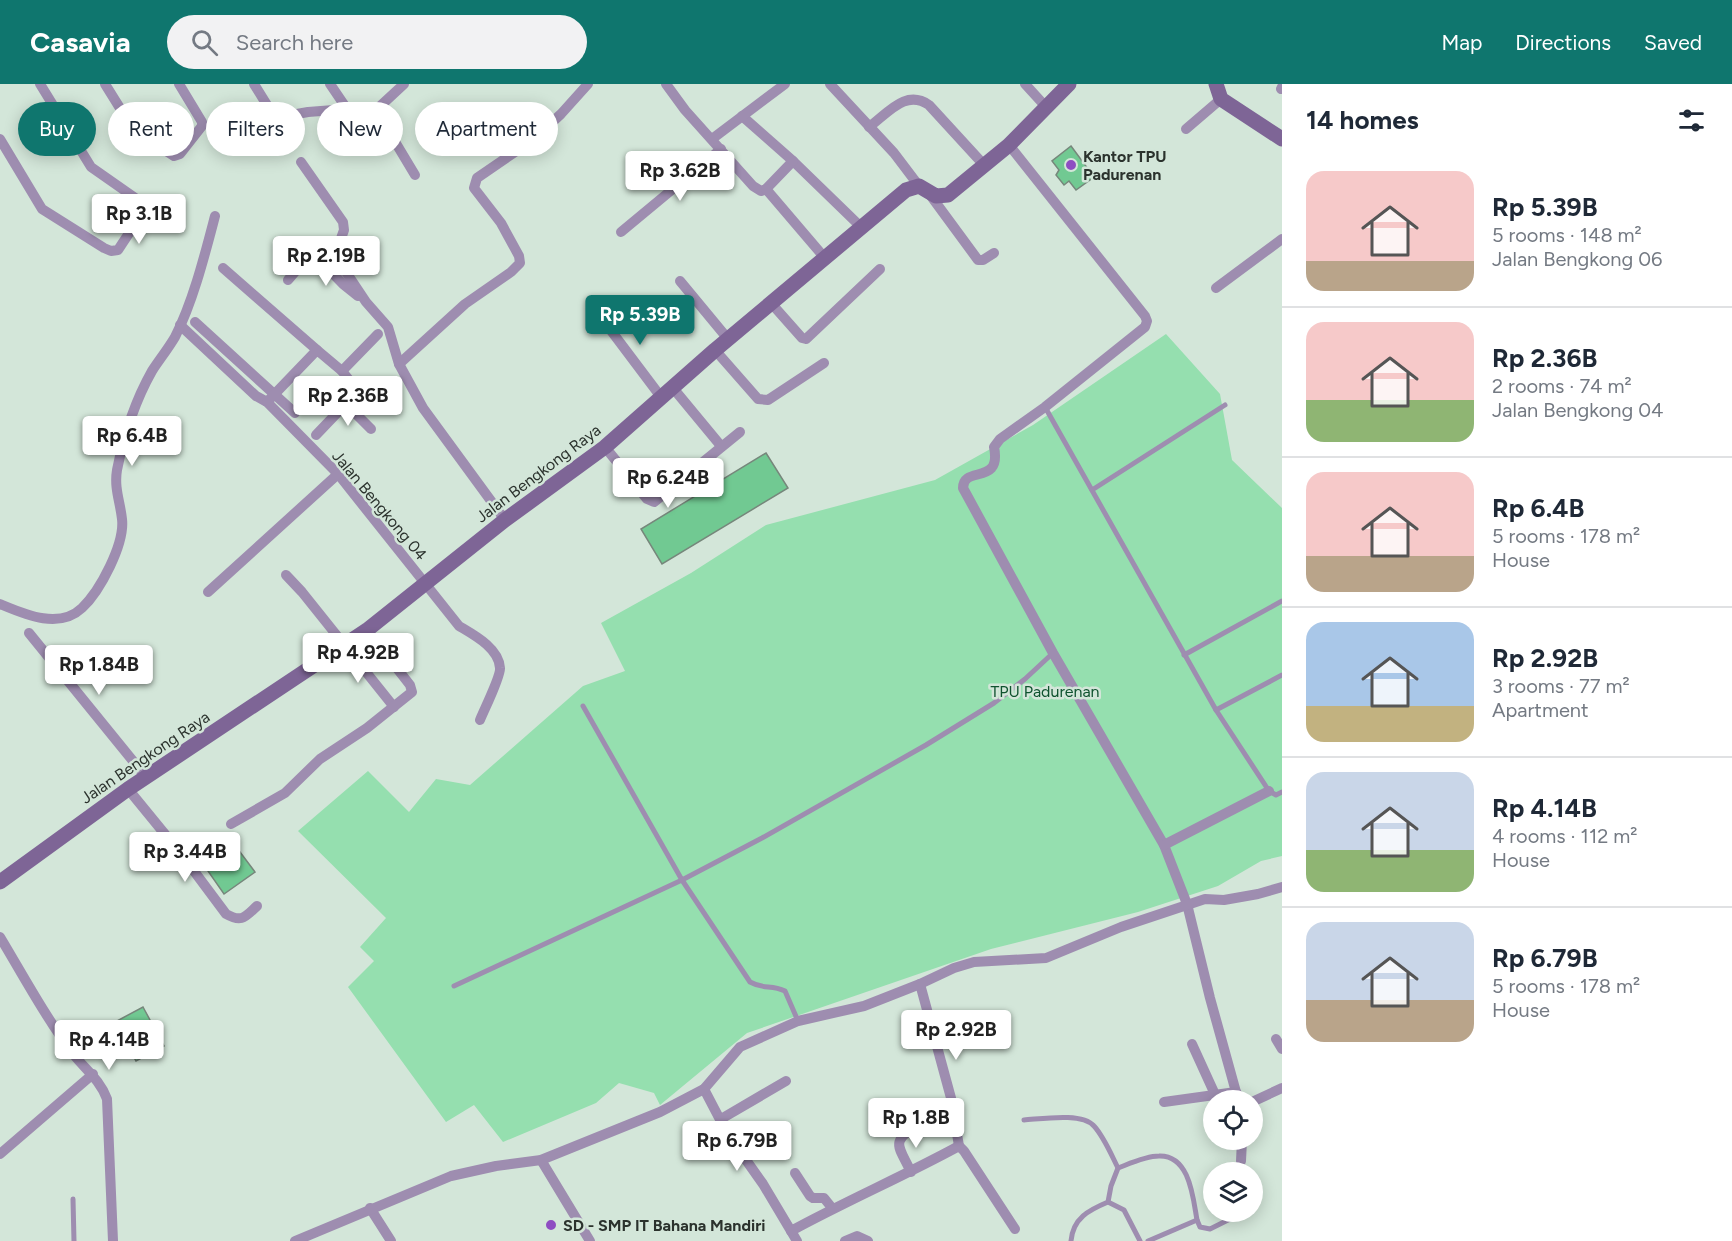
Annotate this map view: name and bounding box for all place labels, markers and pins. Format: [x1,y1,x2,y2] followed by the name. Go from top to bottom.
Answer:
[1083,147,1167,184] place label: Kantor TPU Padurenan
[618,151,742,202] pin: Rp 3.62B
[1064,158,1078,172] marker: Kantor TPU Padurenan
[84,194,194,245] pin: Rp 3.1B
[264,236,388,287] pin: Rp 2.19B
[578,295,702,346] pin: Rp 5.39B
[286,376,410,427] pin: Rp 2.36B
[77,416,187,467] pin: Rp 6.4B
[606,458,730,509] pin: Rp 6.24B
[296,633,420,684] pin: Rp 4.92B
[37,645,161,696] pin: Rp 1.84B
[123,832,247,883] pin: Rp 3.44B
[894,1010,1018,1061] pin: Rp 2.92B
[47,1020,171,1071] pin: Rp 4.14B
[861,1098,971,1149] pin: Rp 1.8B
[675,1121,799,1172] pin: Rp 6.79B
[563,1216,765,1235] place label: SD - SMP IT Bahana Mandiri
[544,1218,558,1232] marker: SD - SMP IT Bahana Mandiri

